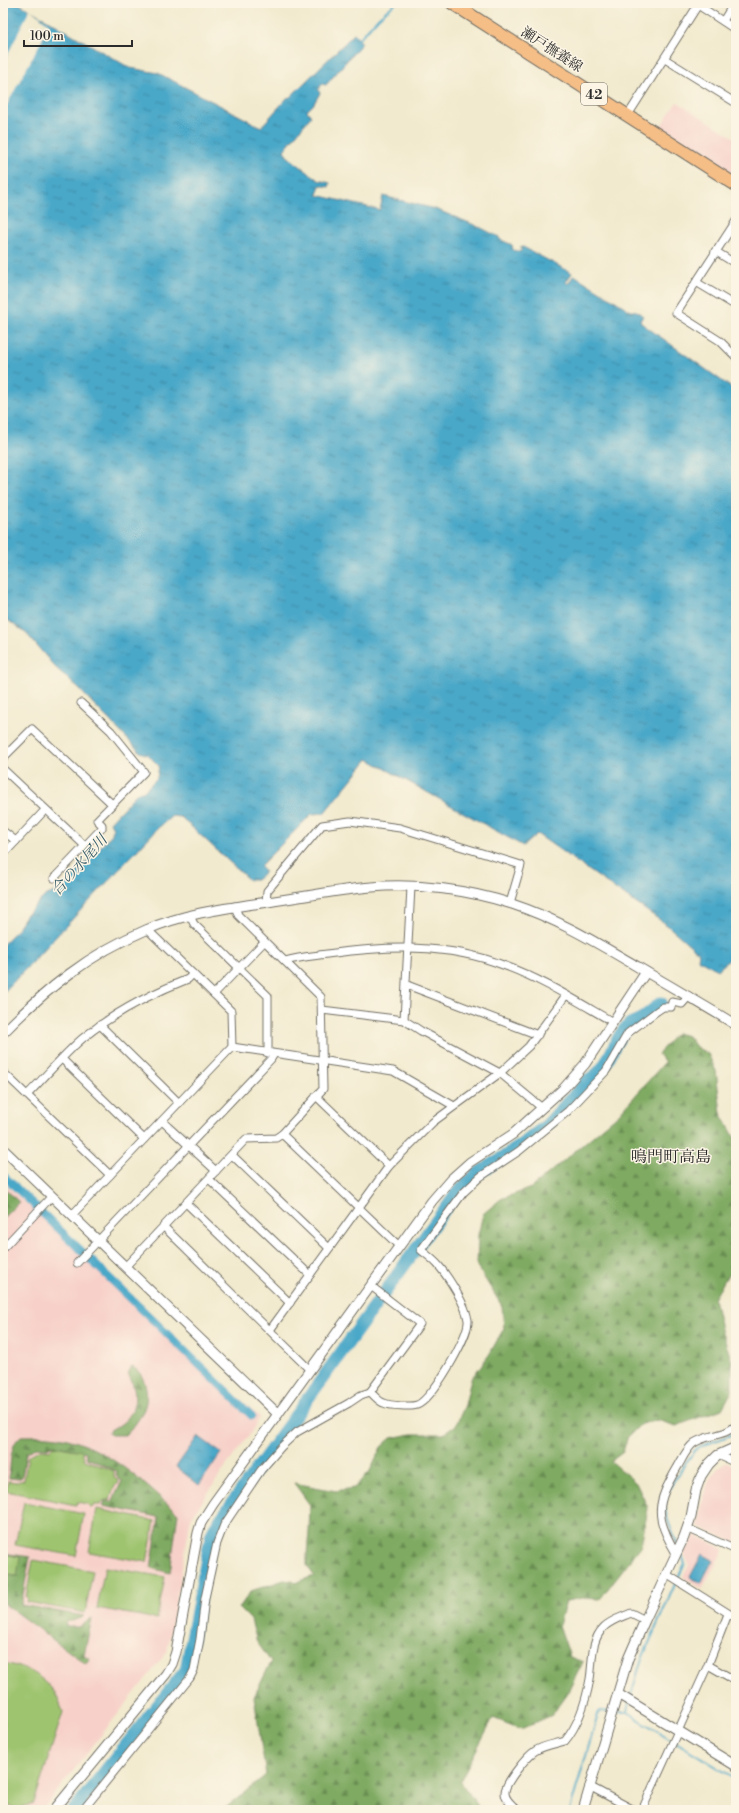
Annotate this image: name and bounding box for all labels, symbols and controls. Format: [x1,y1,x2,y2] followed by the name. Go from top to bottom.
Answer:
[24,22,132,48] scale bar
[517,23,586,76] street label: 瀬戸撫養線
[30,29,64,44] text: 100 m
[581,83,607,105] road number: 42
[47,830,113,900] water label: 合の水尾川
[631,1147,711,1167] district label: 鳴門町高島

